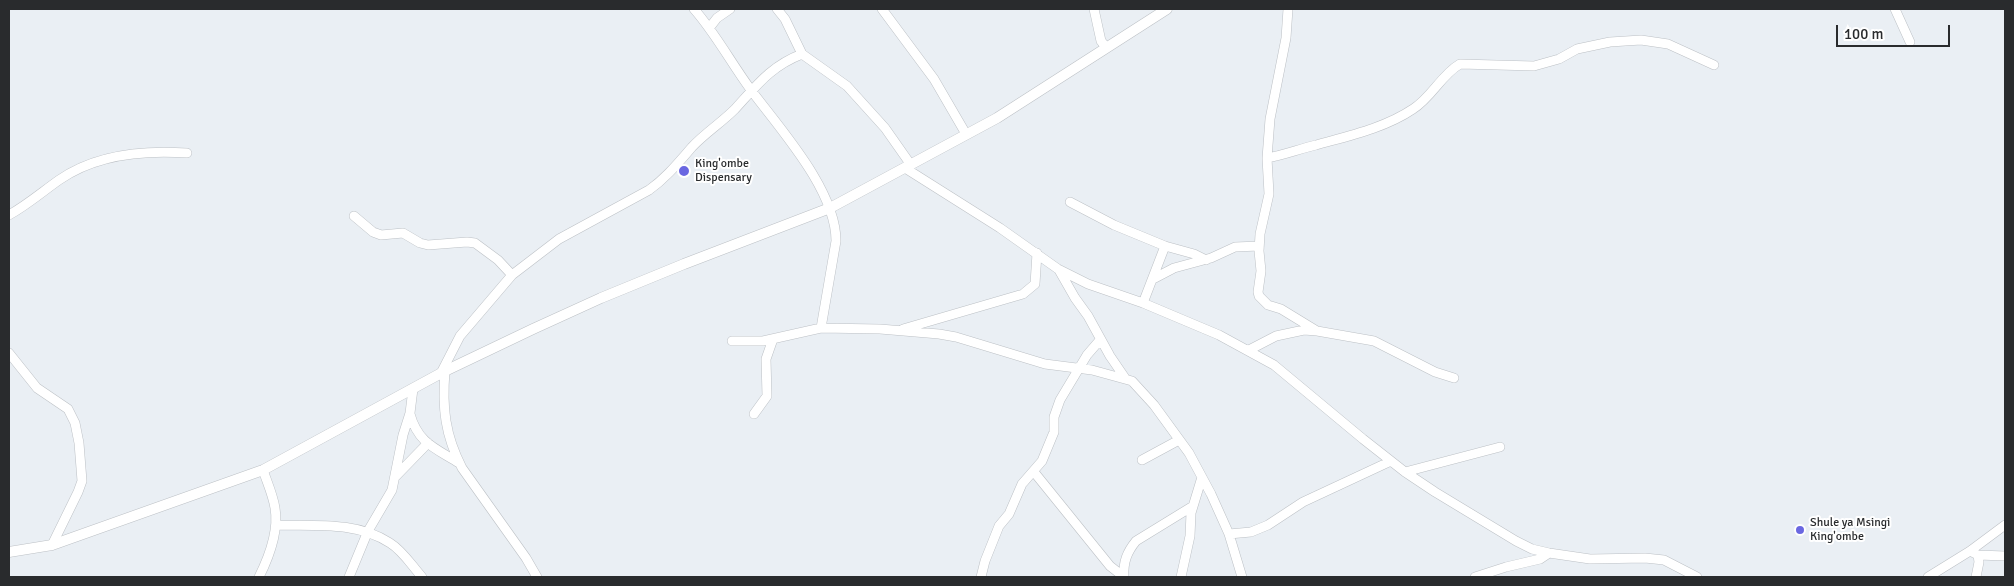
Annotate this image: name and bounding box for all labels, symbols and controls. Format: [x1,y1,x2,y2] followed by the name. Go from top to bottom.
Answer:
[1839,15,1953,47] scale bar
[1844,25,1884,43] text: 100 m
[695,157,752,185] place label: King'ombe Dispensary
[677,164,691,178] marker: King'ombe Dispensary
[1810,516,1890,544] place label: Shule ya Msingi King'ombe
[1794,524,1806,536] marker: Shule ya Msingi King'ombe

